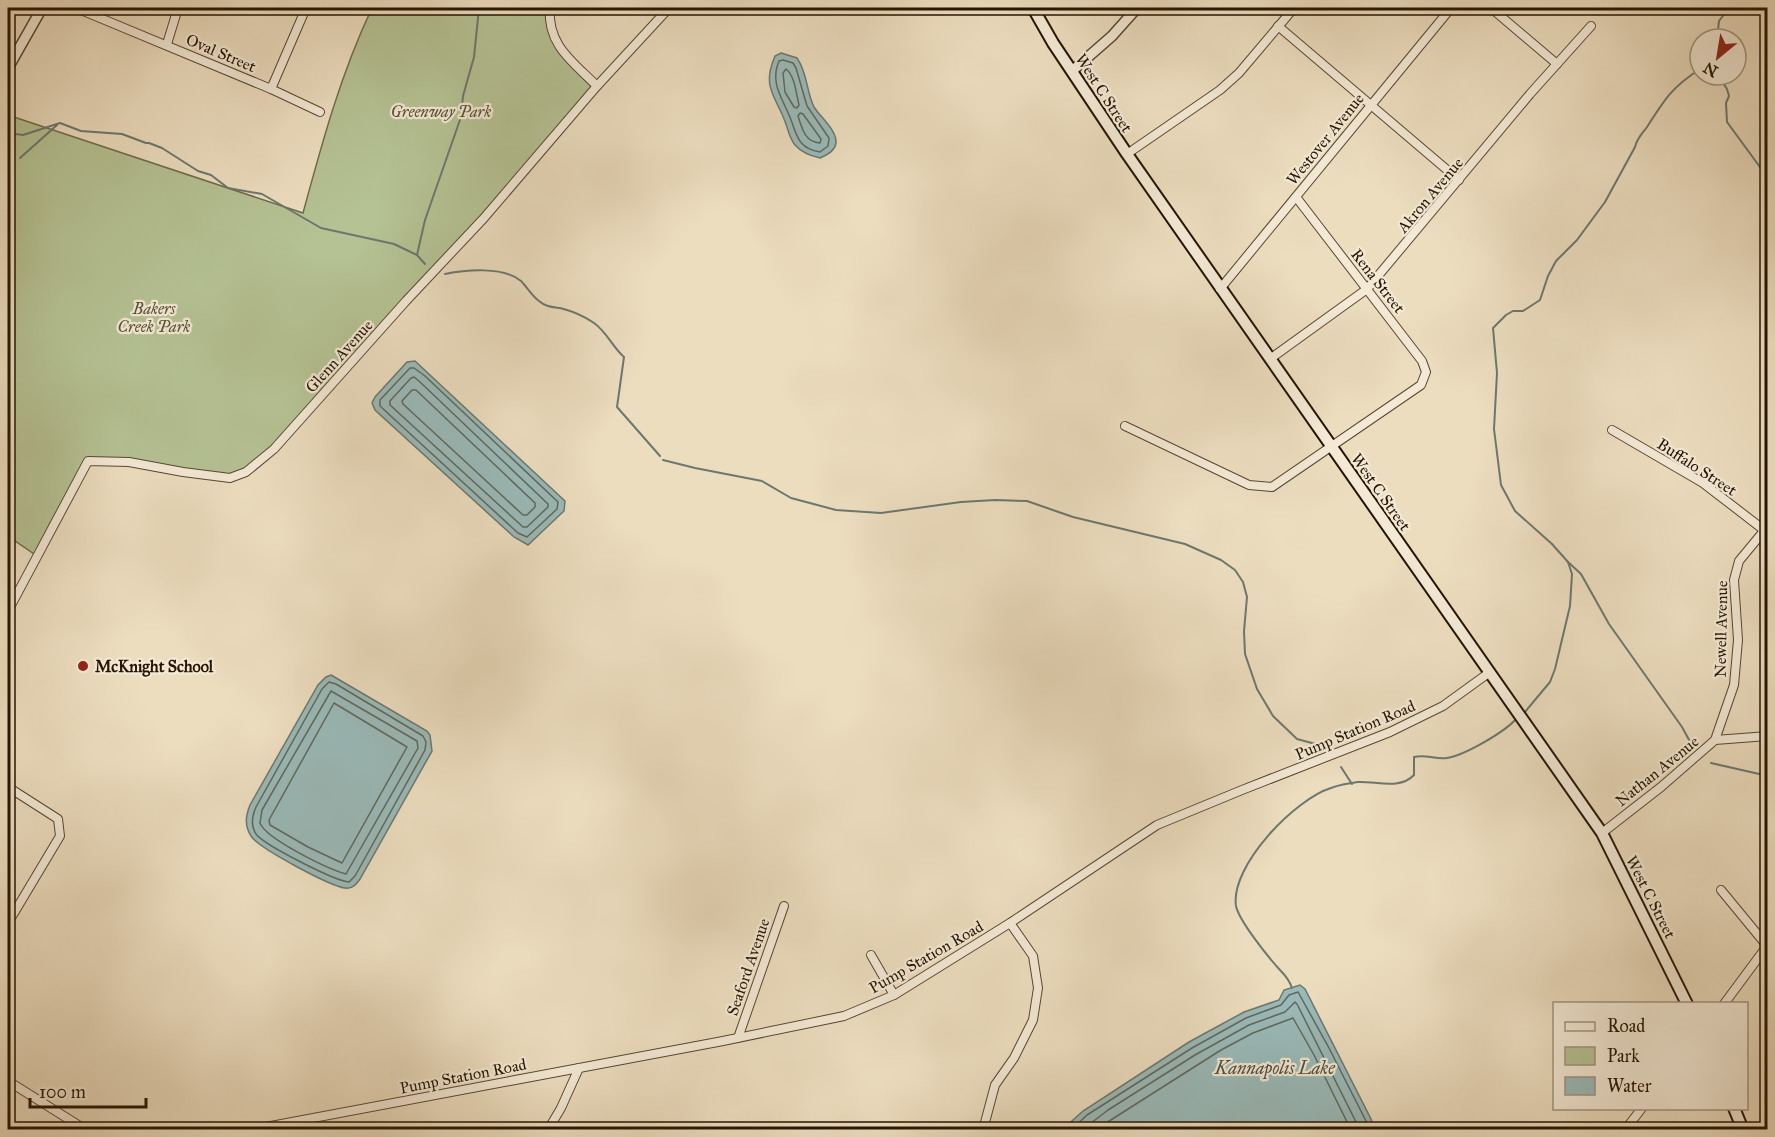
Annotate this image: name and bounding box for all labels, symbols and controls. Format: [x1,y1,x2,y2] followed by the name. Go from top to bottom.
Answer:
[1688,27,1748,87] north arrow
[183,30,259,76] street label: Oval Street
[1071,50,1137,136] street label: West C Street
[1700,58,1721,81] text: N
[1282,89,1368,189] street label: Westover Avenue
[391,102,491,121] park label: Greenway Park
[1392,153,1467,237] street label: Akron Avenue
[1347,245,1409,317] street label: Rena Street
[118,299,190,336] park label: Bakers Creek Park
[301,315,377,396] street label: Glenn Avenue
[1654,434,1741,500] street label: Buffalo Street
[1347,450,1415,535] street label: West C Street
[1711,580,1731,678] street label: Newell Avenue
[95,657,214,677] place label: McKnight School
[76,659,90,673] marker: McKnight School
[1292,696,1418,764] street label: Pump Station Road
[1612,731,1703,810] street label: Nathan Avenue
[1622,852,1680,942] street label: West C Street
[723,916,774,1018] street label: Seaford Avenue
[866,917,986,997] street label: Pump Station Road
[1553,1002,1748,1110] legend
[1607,1015,1645,1037] text: Road
[1607,1045,1640,1067] text: Park
[398,1054,528,1098] street label: Pump Station Road
[1214,1057,1336,1080] water label: Kannapolis Lake
[30,1071,146,1109] scale bar
[1607,1075,1652,1097] text: Water
[39,1081,86,1103] text: 100 m

